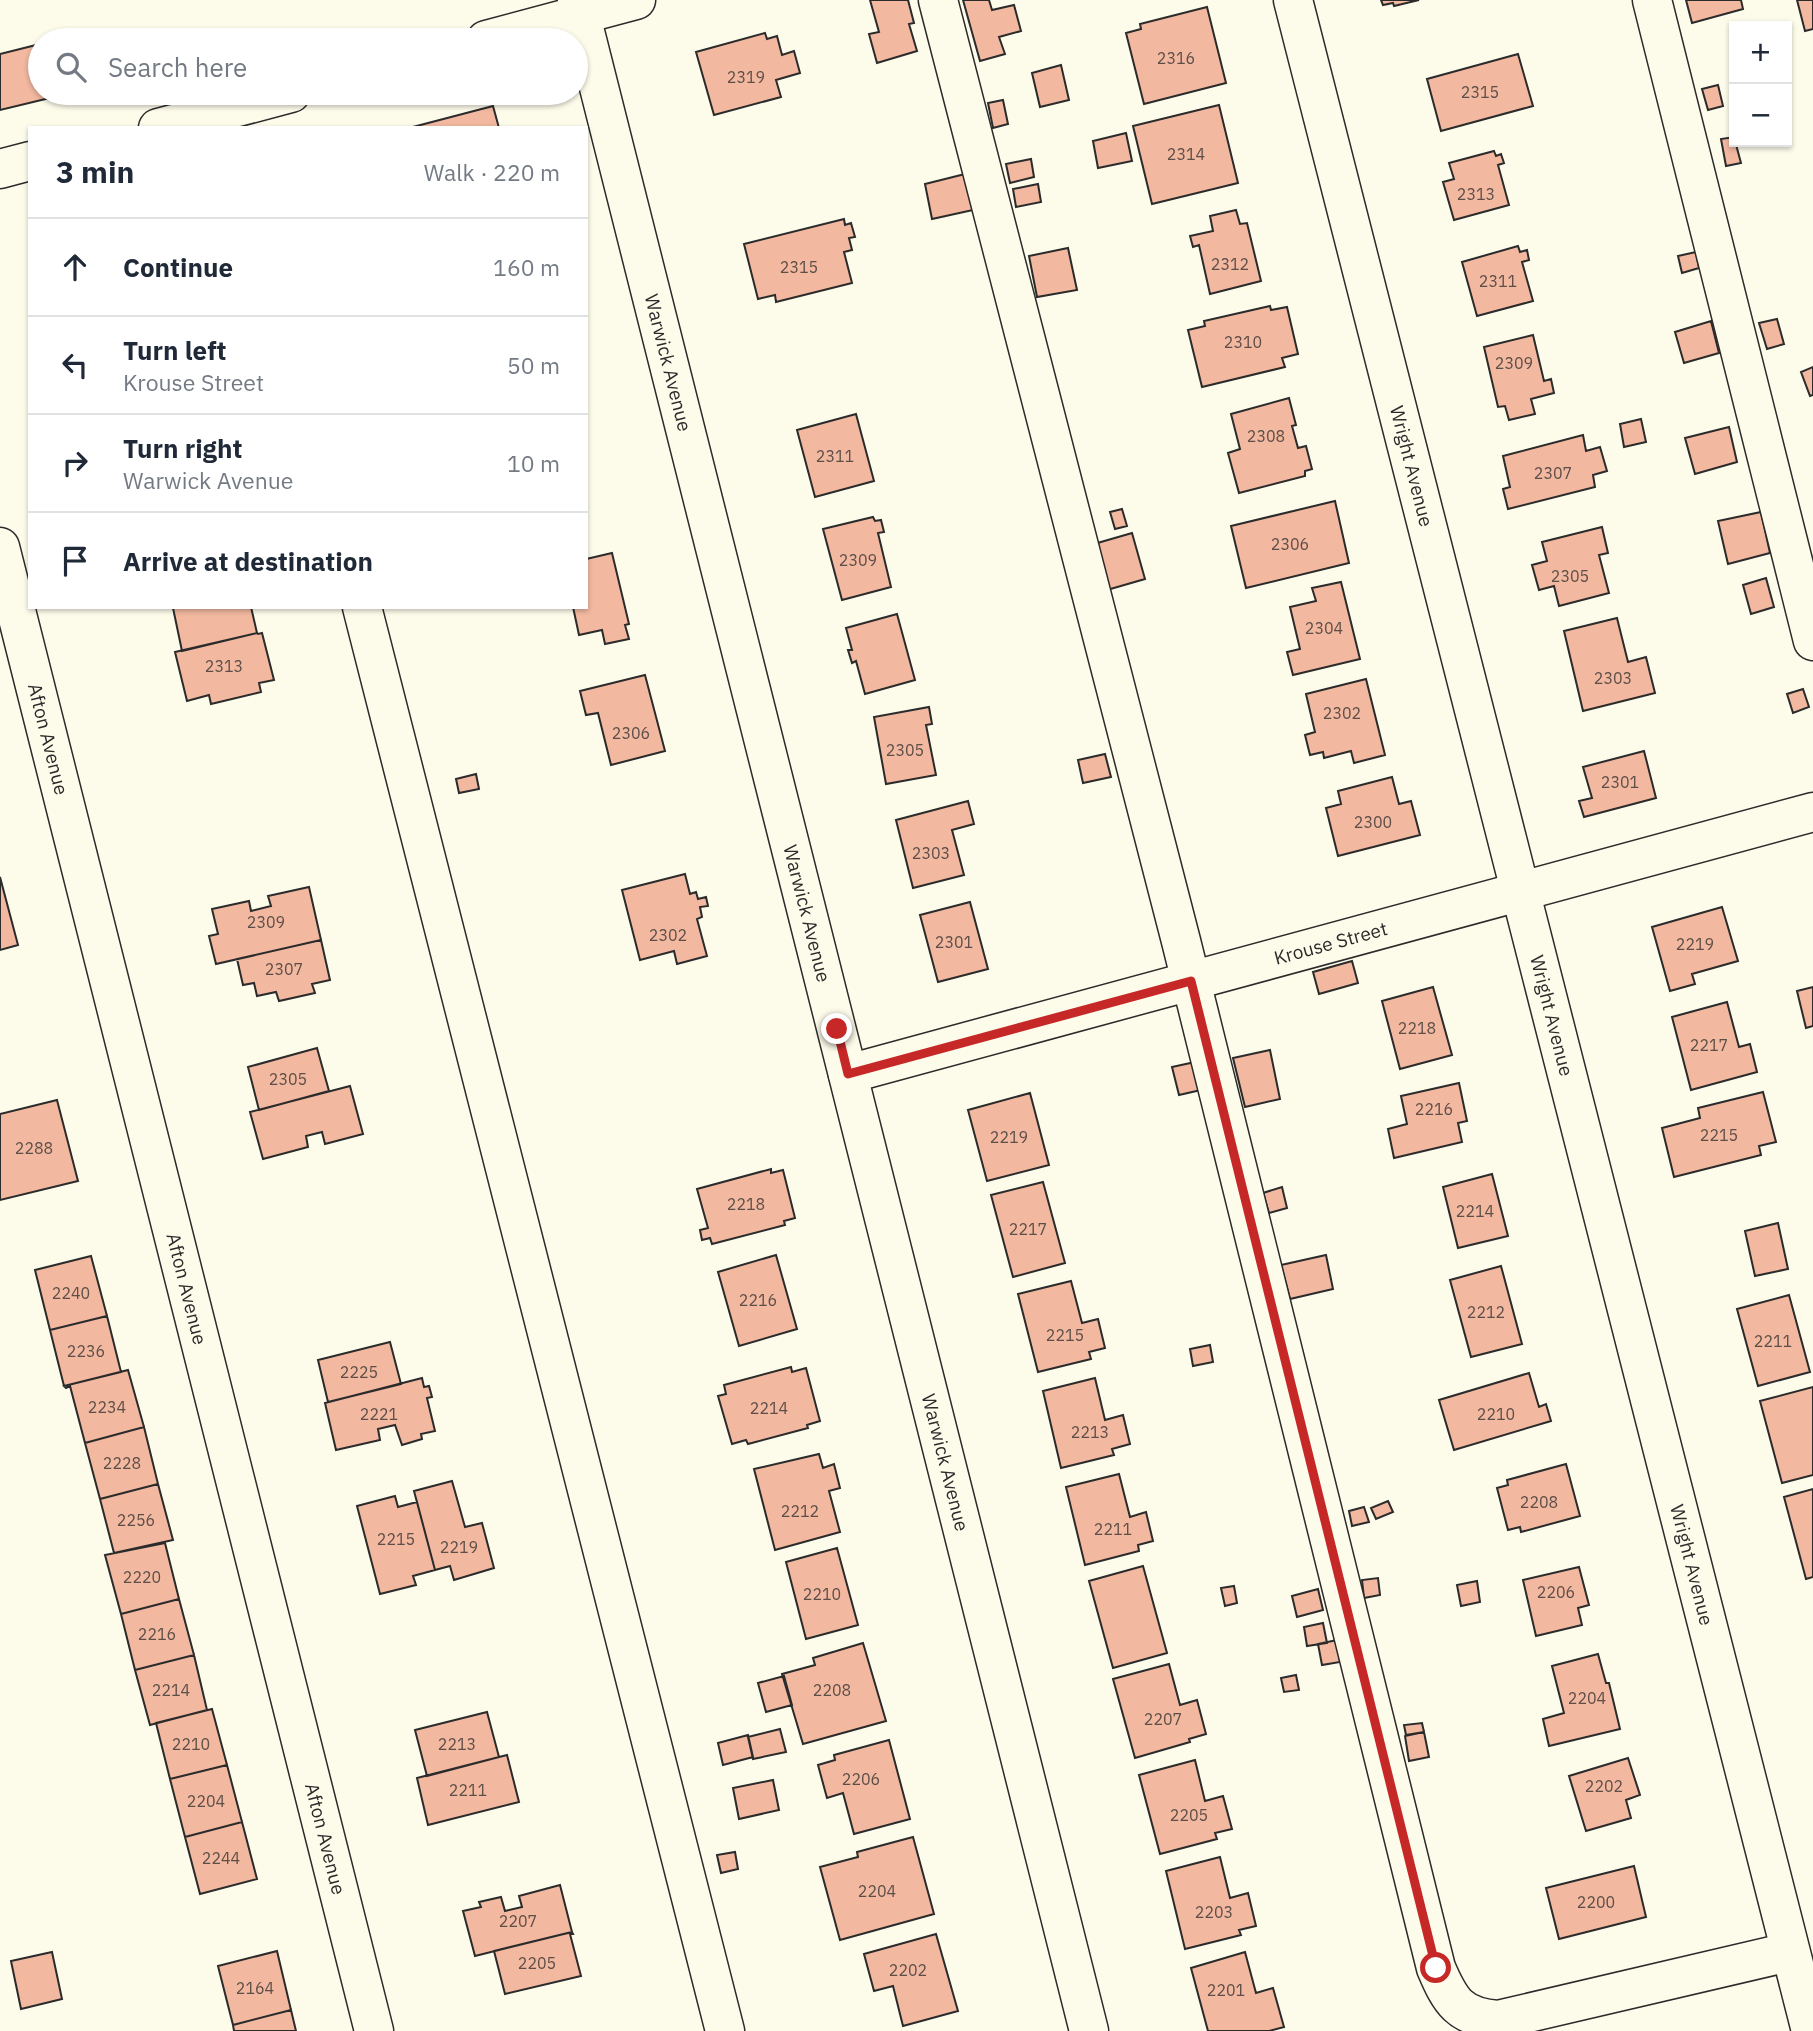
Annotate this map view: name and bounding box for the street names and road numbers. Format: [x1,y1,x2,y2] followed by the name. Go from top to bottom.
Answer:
[640,291,697,434] street label: Warwick Avenue
[1385,403,1439,529] street label: Wright Avenue
[23,681,74,797] street label: Afton Avenue
[778,842,836,985] street label: Warwick Avenue
[1271,916,1390,970] street label: Krouse Street
[1525,952,1579,1079] street label: Wright Avenue
[161,1230,213,1347] street label: Afton Avenue
[917,1391,974,1533] street label: Warwick Avenue
[1665,1502,1719,1628] street label: Wright Avenue
[300,1780,351,1897] street label: Afton Avenue

